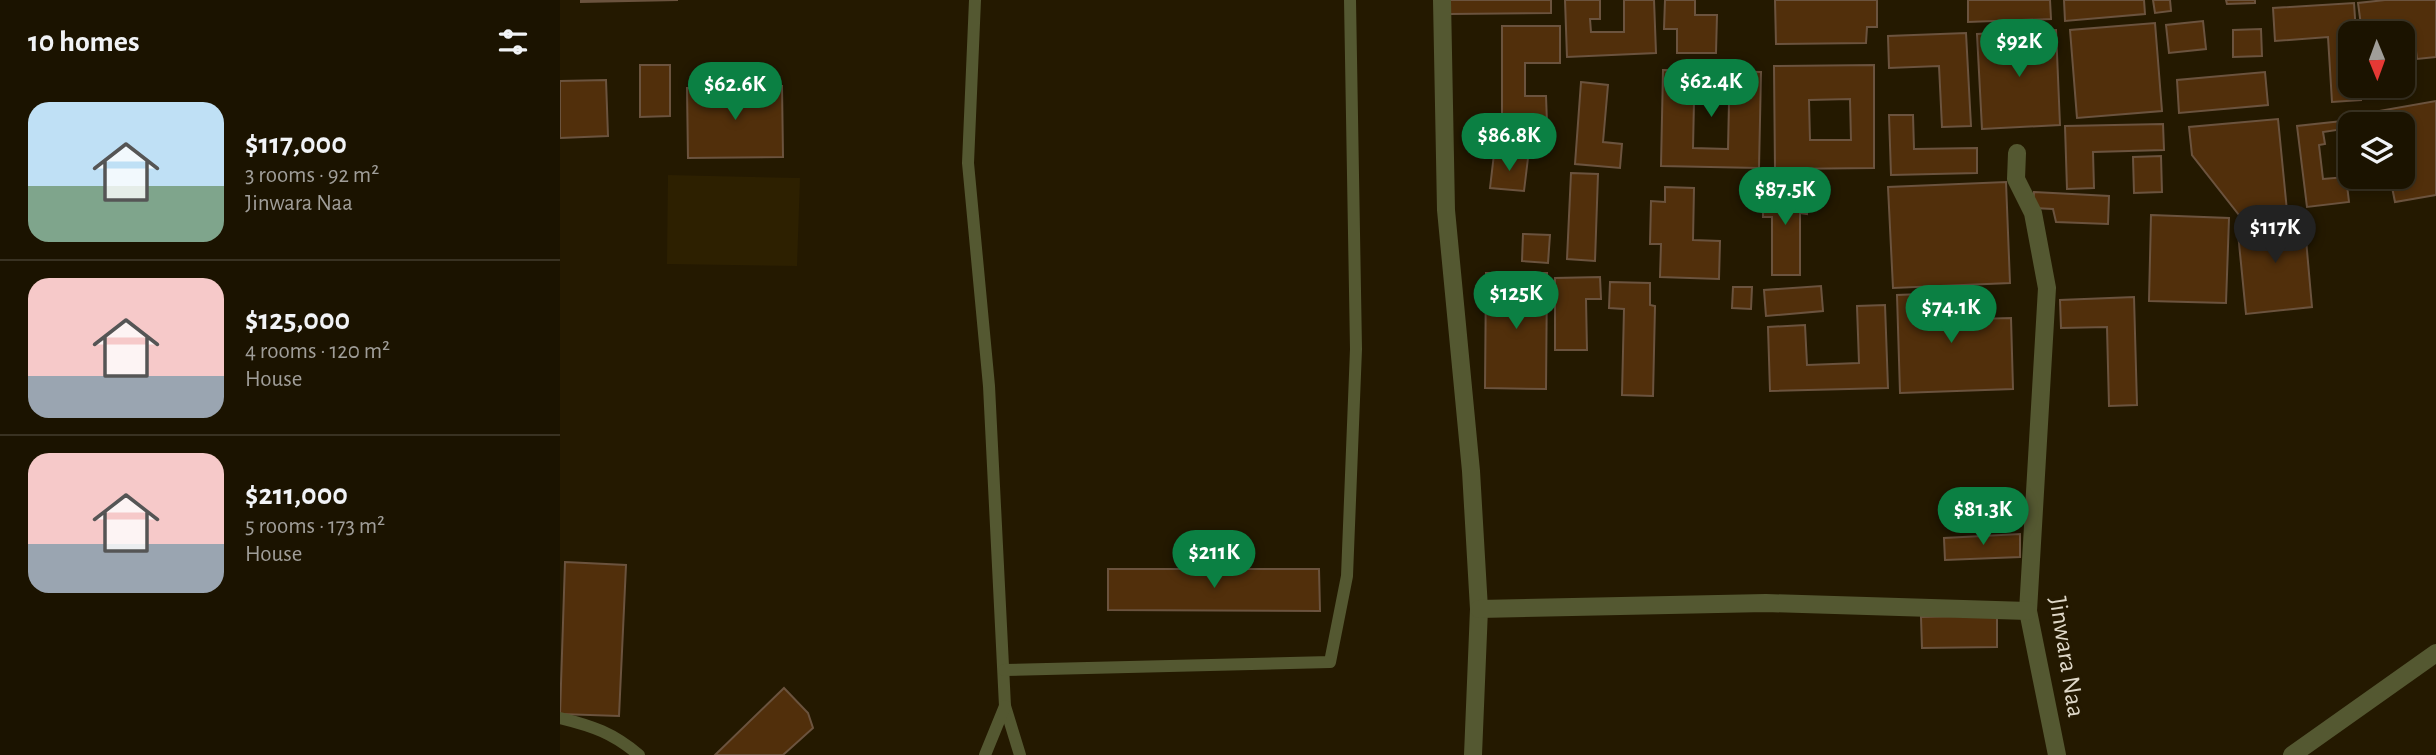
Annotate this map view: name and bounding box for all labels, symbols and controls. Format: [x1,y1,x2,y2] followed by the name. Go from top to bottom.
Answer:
[1978,20,2060,79] pin: $92K
[2338,21,2415,98] north arrow
[2338,21,2415,189] map controls
[494,23,532,61] icon: filters
[28,27,139,57] text: 10 homes
[1996,30,2042,53] text: $92K
[1654,60,1768,119] pin: $62.4K
[678,62,792,122] pin: $62.6K
[1680,70,1742,93] text: $62.4K
[704,73,766,96] text: $62.6K
[2338,112,2415,189] button: layers
[1452,114,1566,173] pin: $86.8K
[1478,124,1540,147] text: $86.8K
[245,129,347,159] text: $117,000
[84,130,168,214] icon: home
[245,164,379,187] text: 3 rooms · 92 m²
[1728,168,1842,227] pin: $87.5K
[1755,178,1815,201] text: $87.5K
[245,192,353,215] text: Jinwara Naa
[2226,205,2324,265] pin: $117K
[2250,216,2300,239] text: $117K
[1467,272,1565,331] pin: $125K
[1490,282,1542,305] text: $125K
[1894,286,2008,345] pin: $74.1K
[1922,296,1980,319] text: $74.1K
[245,305,350,335] text: $125,000
[84,306,168,390] icon: home
[245,340,390,363] text: 4 rooms · 120 m²
[245,368,302,391] text: House
[245,480,348,510] text: $211,000
[84,481,168,565] icon: home
[1926,488,2040,547] pin: $81.3K
[1954,498,2012,521] text: $81.3K
[245,515,385,538] text: 5 rooms · 173 m²
[1165,530,1263,590] pin: $211K
[1188,541,1240,564] text: $211K
[245,543,302,566] text: House
[2045,595,2089,719] street label: Jinwara Naa

